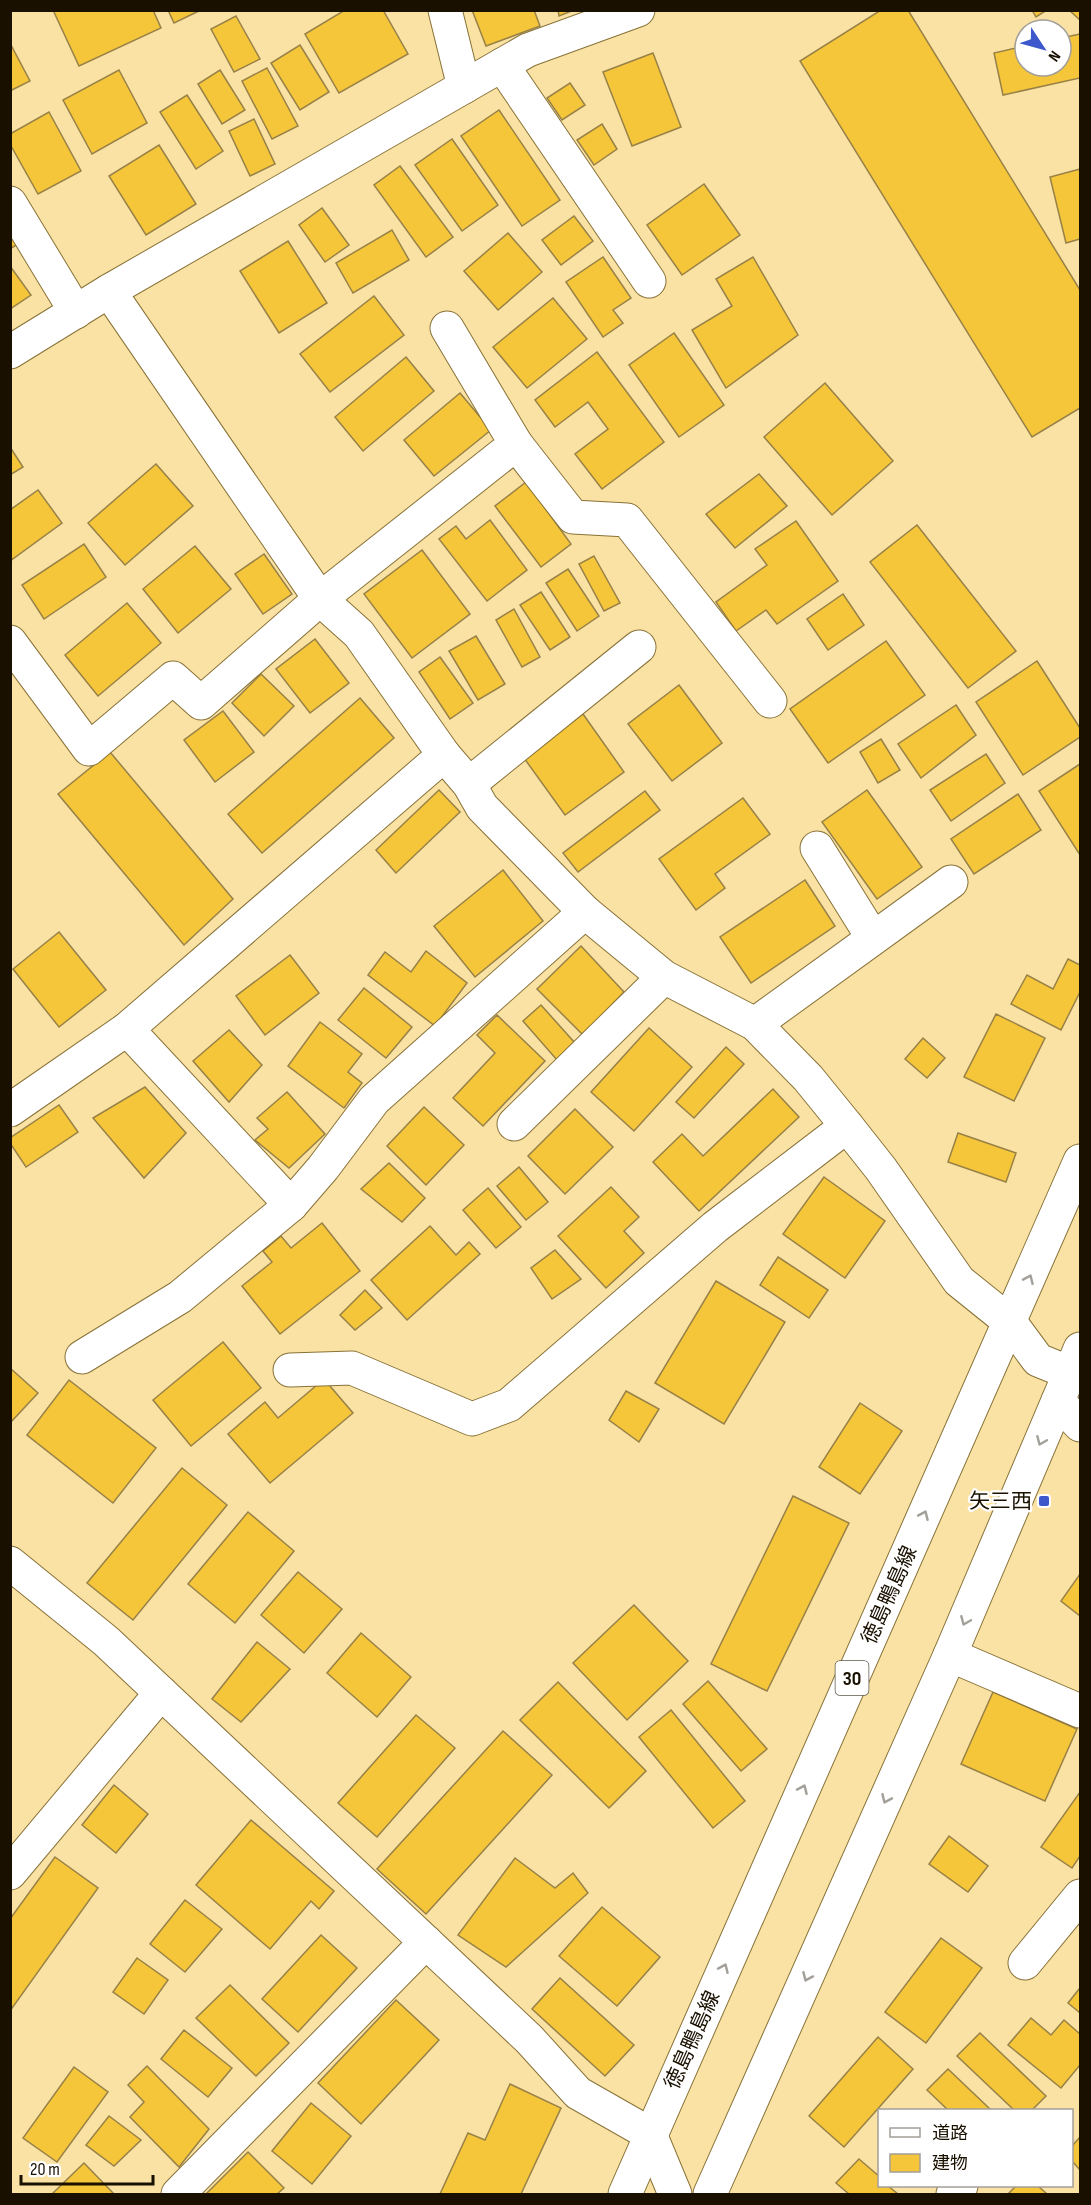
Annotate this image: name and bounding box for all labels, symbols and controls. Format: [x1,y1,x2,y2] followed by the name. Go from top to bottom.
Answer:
[1013,18,1073,78] north arrow
[1044,47,1064,65] text: N
[1022,1274,1034,1285] one-way arrow
[1036,1435,1048,1446] one-way arrow
[969,1489,1032,1514] place label: 矢三西
[1037,1494,1051,1508] marker: 矢三西
[917,1510,929,1521] one-way arrow
[857,1542,922,1648] street label: 徳島鴨島線
[960,1614,972,1625] one-way arrow
[836,1661,868,1695] road number: 30
[796,1785,808,1796] one-way arrow
[882,1793,894,1804] one-way arrow
[717,1963,729,1974] one-way arrow
[802,1971,814,1982] one-way arrow
[660,1987,725,2093] street label: 徳島鴨島線
[878,2109,1073,2187] legend
[932,2123,968,2144] text: 道路
[21,2148,153,2186] scale bar
[932,2153,968,2174] text: 建物
[30,2159,60,2180] text: 20 m

